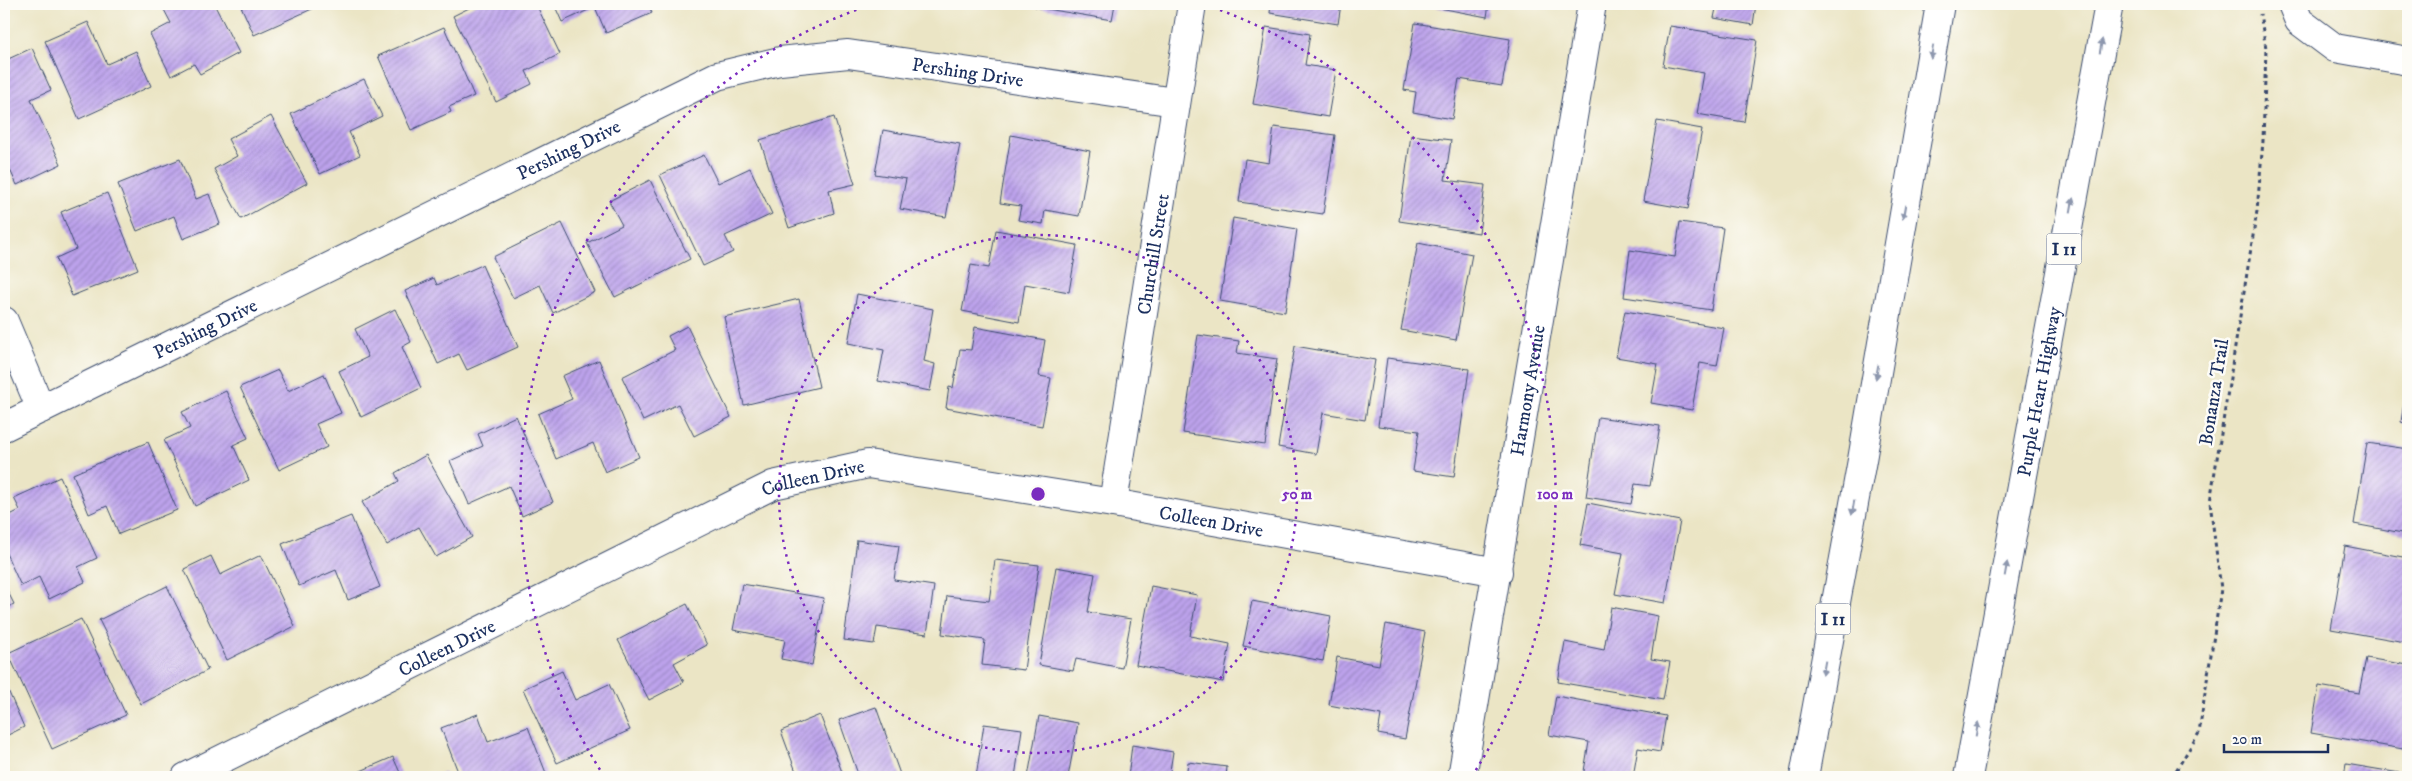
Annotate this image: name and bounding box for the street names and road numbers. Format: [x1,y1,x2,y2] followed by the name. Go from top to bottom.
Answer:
[910,54,1025,93] street label: Pershing Drive
[513,115,625,186] street label: Pershing Drive
[1133,192,1175,317] street label: Churchill Street
[2046,233,2082,264] road number: I 11
[150,294,261,365] street label: Pershing Drive
[2013,304,2067,478] street label: Purple Heart Highway
[1506,323,1551,458] street label: Harmony Avenue
[2195,337,2234,447] street label: Bonanza Trail
[758,455,867,502] street label: Colleen Drive
[1157,502,1265,543] street label: Colleen Drive
[1816,604,1850,634] road number: I 11
[395,615,500,682] street label: Colleen Drive

